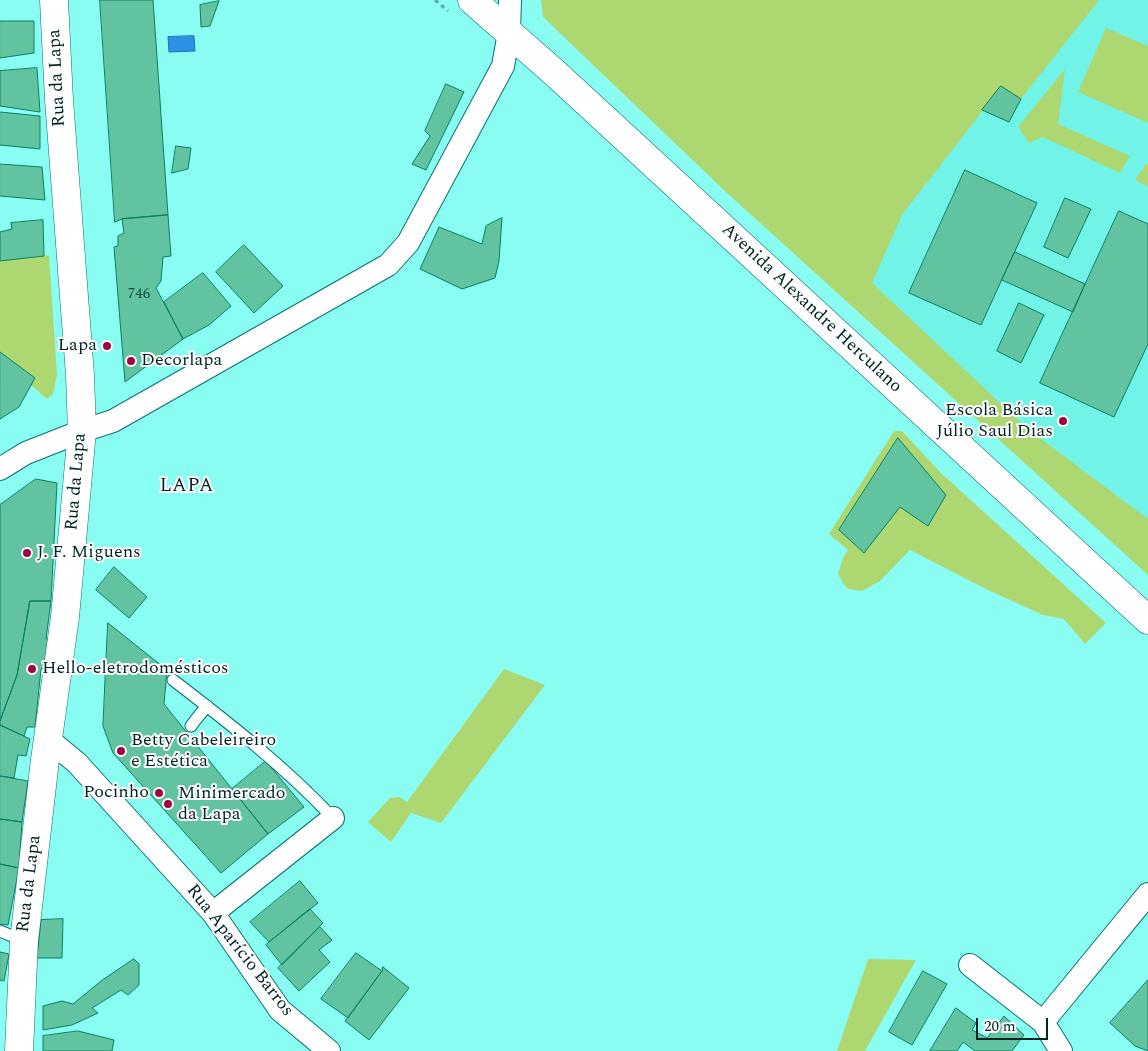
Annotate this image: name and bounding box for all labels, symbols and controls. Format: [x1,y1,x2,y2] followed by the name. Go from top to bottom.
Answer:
[45,29,71,127] street label: Rua da Lapa
[716,220,906,398] street label: Avenida Alexandre Herculano
[128,286,150,304] house number: 746
[58,335,97,357] place label: Lapa
[101,340,113,352] marker: Lapa
[141,350,222,372] place label: Decorlapa
[125,355,137,367] marker: Decorlapa
[936,400,1053,442] place label: Escola Básica Júlio Saul Dias
[1057,415,1069,427] marker: Escola Básica Júlio Saul Dias
[62,432,92,532] street label: Rua da Lapa
[159,476,215,498] district label: LAPA
[37,542,141,564] place label: J. F. Miguens
[21,547,33,559] marker: J. F. Miguens
[42,658,229,680] place label: Hello-eletrodomésticos
[26,663,38,675] marker: Hello-eletrodomésticos
[131,730,276,772] place label: Betty Cabeleireiro e Estética
[115,745,127,757] marker: Betty Cabeleireiro e Estética
[83,782,149,804] place label: Pocinho
[178,783,285,826] place label: Minimercado da Lapa
[153,787,165,799] marker: Pocinho
[162,798,174,810] marker: Minimercado da Lapa
[13,834,47,934] street label: Rua da Lapa
[181,881,297,1021] street label: Rua Aparício Barros
[978,1008,1050,1040] scale bar
[984,1015,1016,1038] text: 20 m

